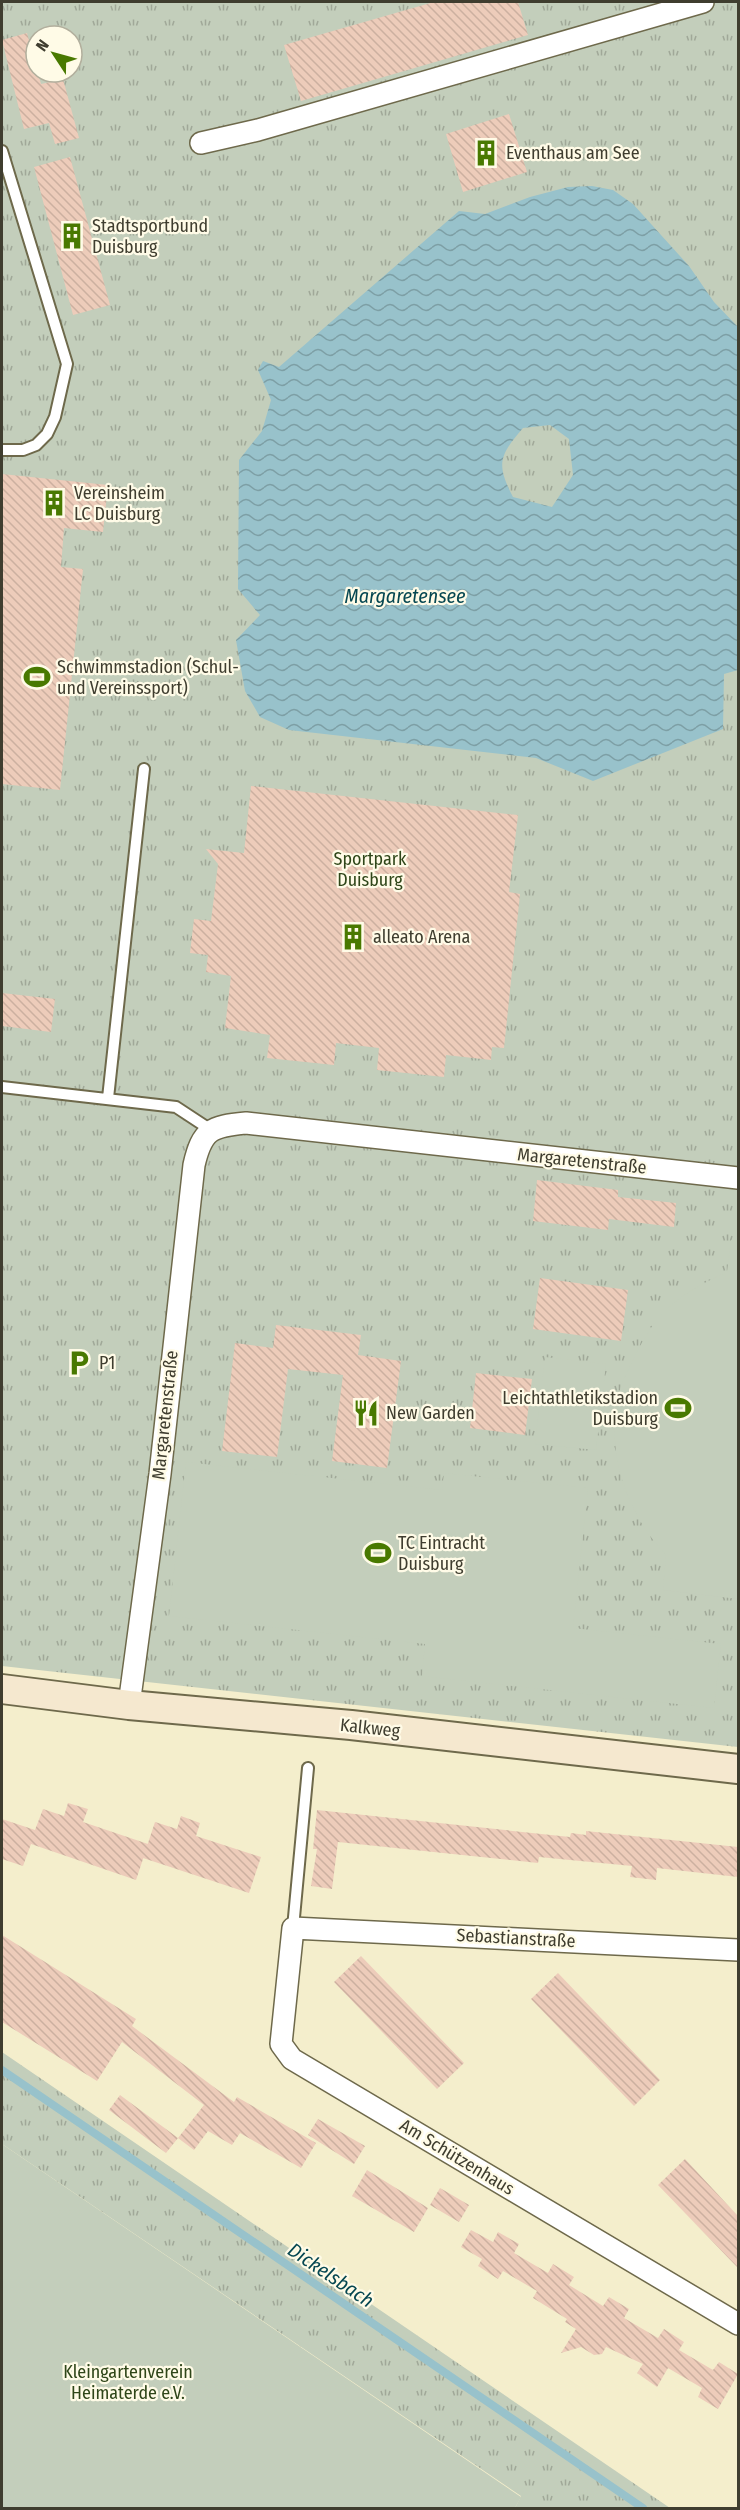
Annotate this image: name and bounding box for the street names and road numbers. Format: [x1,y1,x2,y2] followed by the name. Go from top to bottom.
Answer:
[516,1143,648,1179] street label: Margaretenstraße
[147,1349,183,1481] street label: Margaretenstraße
[339,1714,402,1742] street label: Kalkweg
[456,1924,576,1952] street label: Sebastianstraße
[396,2114,519,2200] street label: Am Schützenhaus

